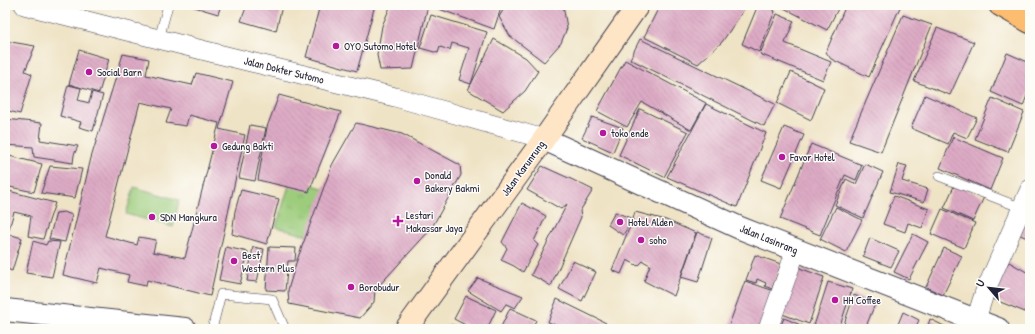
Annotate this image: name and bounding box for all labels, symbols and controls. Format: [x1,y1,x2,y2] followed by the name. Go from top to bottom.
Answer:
[344,39,416,53] place label: OYO Sutomo Hotel
[331,41,341,51] marker: OYO Sutomo Hotel
[243,53,326,87] street label: Jalan Dokter Sutomo
[97,65,142,79] place label: Social Barn
[84,67,94,77] marker: Social Barn
[611,126,649,140] place label: toko ende
[598,128,608,138] marker: toko ende
[498,137,548,199] street label: Jalan Karunrung
[222,139,273,153] place label: Gedung Bakti
[209,141,219,151] marker: Gedung Bakti
[789,150,835,164] place label: Favor Hotel
[777,152,787,162] marker: Favor Hotel
[425,168,480,195] place label: Donald Bakery Bakmi
[412,176,422,186] marker: Donald Bakery Bakmi
[406,208,463,235] place label: Lestari Makassar Jaya
[160,210,218,224] place label: SDN Mangkura
[147,212,157,222] marker: SDN Mangkura
[628,215,673,229] place label: Hotel Alden
[393,216,403,226] marker: Lestari Makassar Jaya
[615,217,625,227] marker: Hotel Alden
[738,221,800,257] street label: Jalan Lasinrang
[649,233,667,247] place label: soho
[636,235,646,245] marker: soho
[242,248,294,275] place label: Best Western Plus
[229,256,239,266] marker: Best Western Plus
[969,268,1009,308] north arrow
[973,277,988,289] text: U
[359,280,400,294] place label: Borobudur
[346,282,356,292] marker: Borobudur
[843,293,881,307] place label: HH Coffee
[830,295,840,305] marker: HH Coffee

